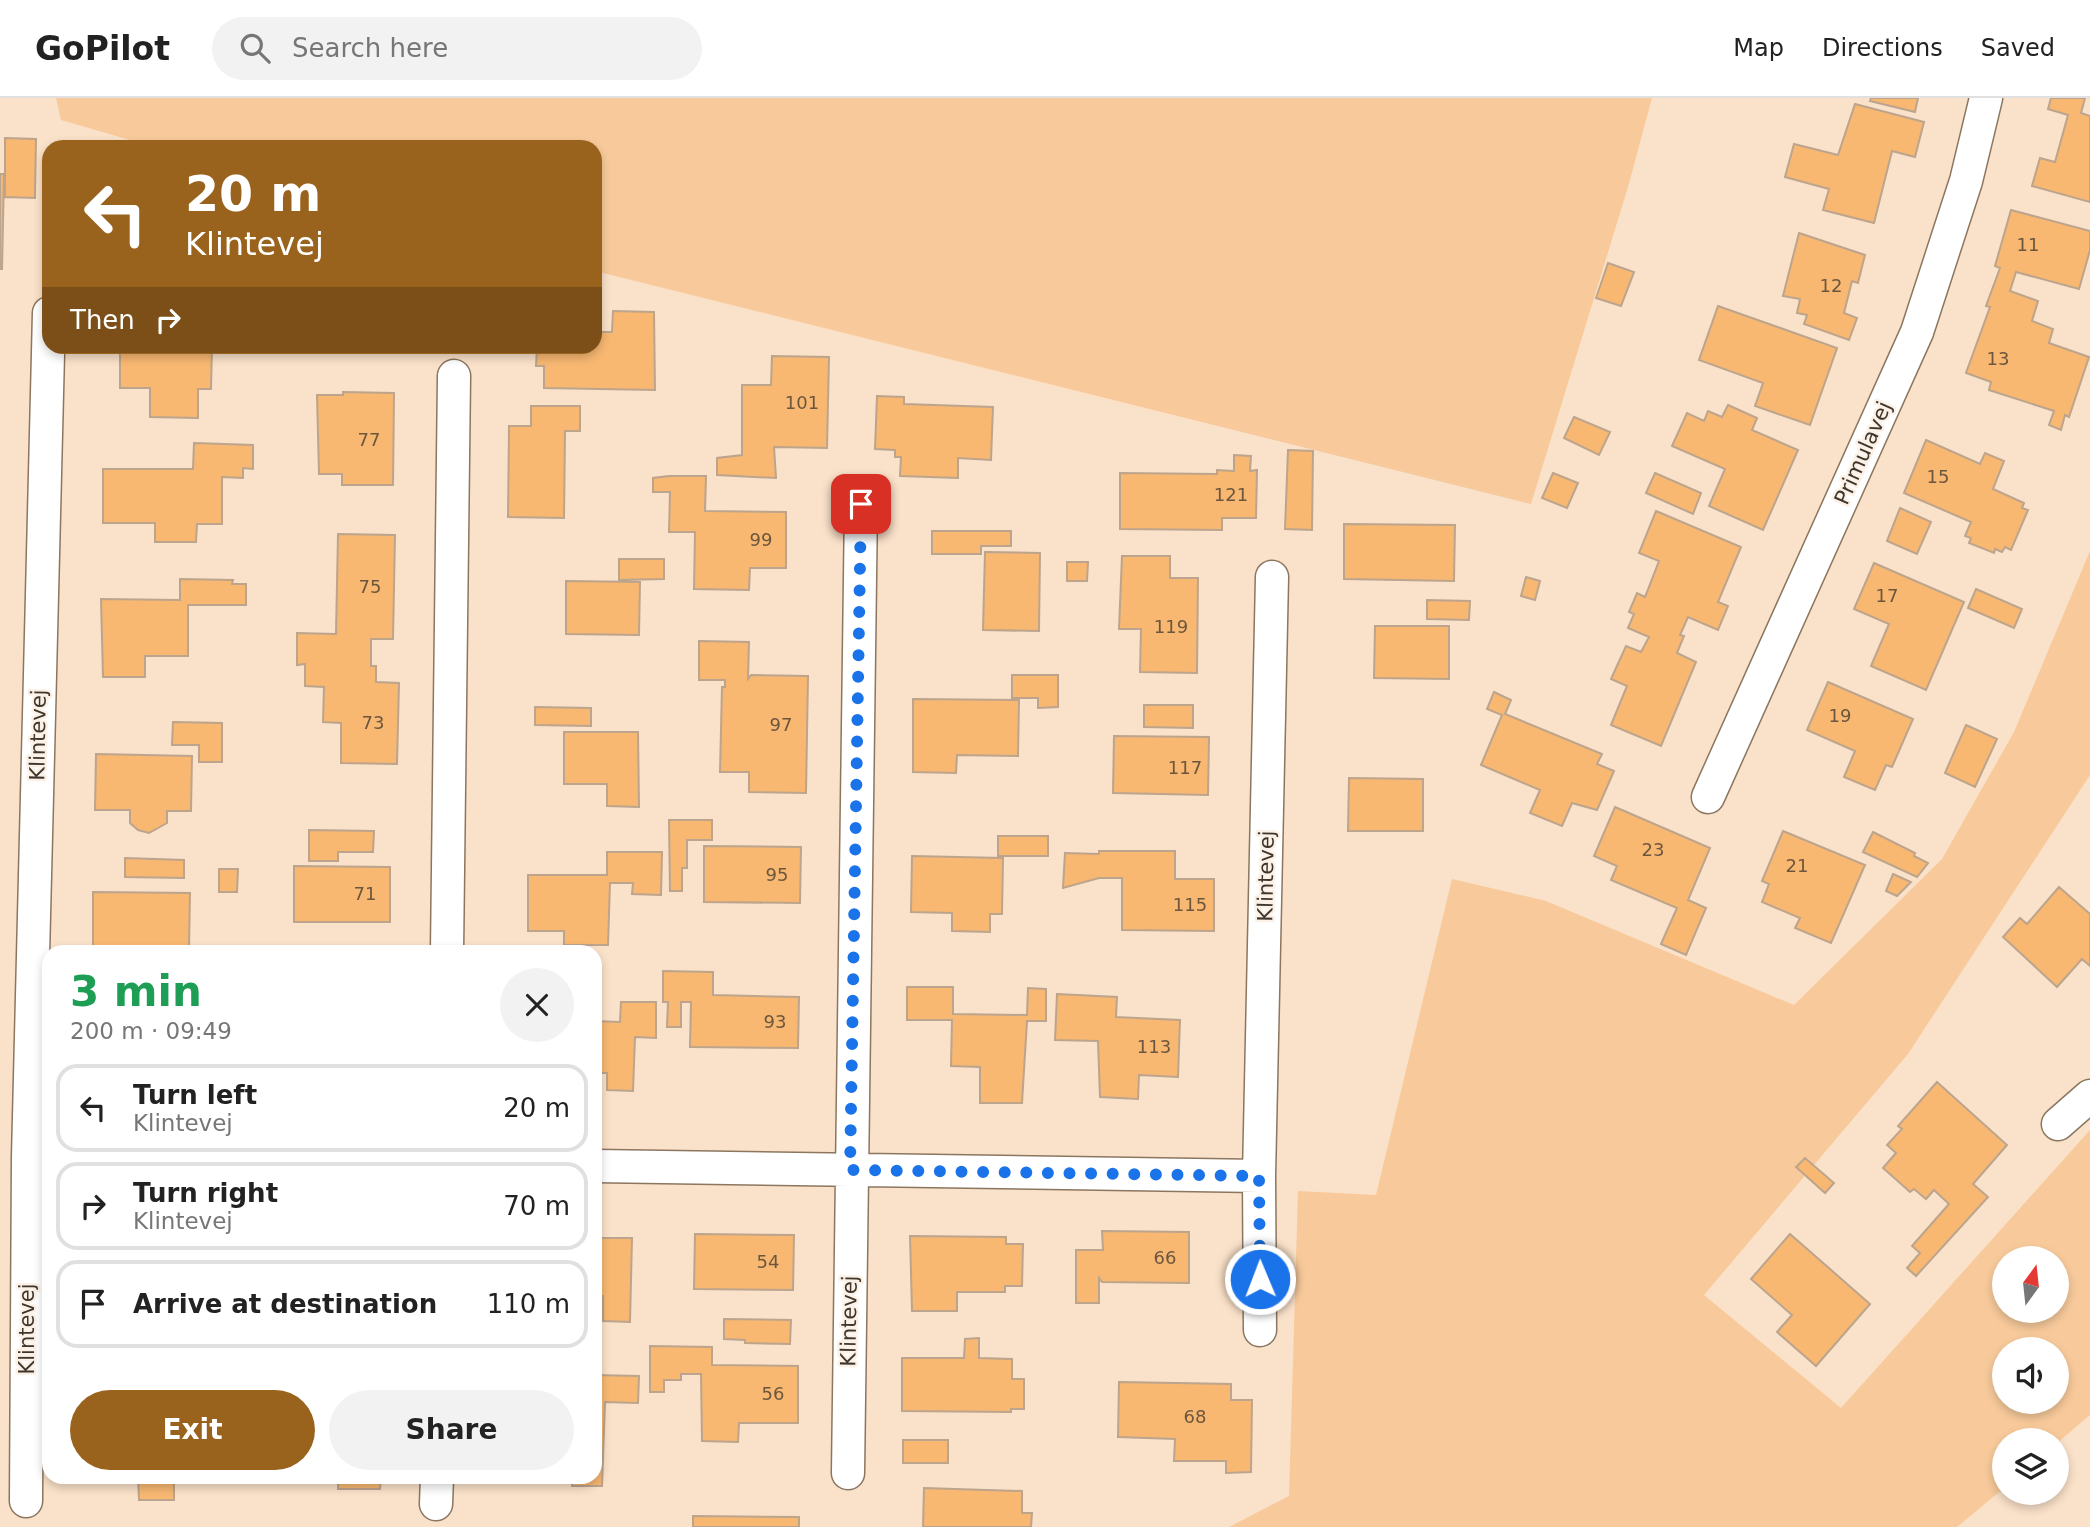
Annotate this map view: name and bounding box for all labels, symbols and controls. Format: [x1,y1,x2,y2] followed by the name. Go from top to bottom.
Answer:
[212,17,702,80] search box
[35,29,170,68] text: GoPilot
[236,29,274,67] icon: search
[292,33,448,63] text: Search here
[1733,34,1784,62] text: Map
[1822,34,1943,62] text: Directions
[1981,34,2055,62] text: Saved
[185,166,321,223] text: 20 m
[70,168,161,259] icon: left
[185,225,324,263] text: Klintevej
[2017,234,2039,255] house number: 11
[1820,275,1842,296] house number: 12
[149,301,187,339] icon: right
[70,305,135,335] text: Then
[1987,348,2009,369] house number: 13
[785,392,819,413] house number: 101
[1830,398,1896,508] street label: Primulavej
[358,429,380,450] house number: 77
[1927,466,1949,487] house number: 15
[831,474,891,534] pin
[1214,484,1248,505] house number: 121
[842,485,880,523] icon: arrive
[750,529,772,550] house number: 99
[359,576,381,597] house number: 75
[1876,585,1898,606] house number: 17
[1154,616,1188,637] house number: 119
[25,689,51,781] street label: Klintevej
[1829,705,1851,726] house number: 19
[362,712,384,733] house number: 73
[770,714,792,735] house number: 97
[1168,757,1202,778] house number: 117
[1253,830,1279,922] street label: Klintevej
[1642,839,1664,860] house number: 23
[1786,855,1808,876] house number: 21
[766,864,788,885] house number: 95
[354,883,376,904] house number: 71
[1173,894,1207,915] house number: 115
[70,967,202,1016] text: 3 min
[500,968,574,1042] button: close
[764,1011,786,1032] house number: 93
[70,1018,232,1044] text: 200 m · 09:49
[1137,1036,1171,1057] house number: 113
[133,1080,257,1110] text: Turn left
[74,1089,112,1127] icon: left
[503,1093,570,1123] text: 20 m
[133,1110,233,1136] text: Klintevej
[133,1178,278,1208] text: Turn right
[74,1187,112,1225] icon: right
[503,1191,570,1221] text: 70 m
[133,1208,233,1234] text: Klintevej
[1223,1242,1297,1316] position arrow
[1992,1246,2068,1323] north arrow
[1992,1246,2069,1505] map controls
[1154,1247,1176,1268] house number: 66
[757,1251,779,1272] house number: 54
[836,1275,862,1367] street label: Klintevej
[15,1283,39,1375] street label: Klintevej
[74,1285,112,1323] icon: arrive
[133,1289,437,1319] text: Arrive at destination
[487,1289,570,1319] text: 110 m
[1992,1337,2069,1414] button: sound
[762,1383,784,1404] house number: 56
[70,1390,315,1470] button: Exit
[329,1390,574,1470] button: Share
[1184,1406,1206,1427] house number: 68
[1992,1428,2069,1505] button: layers

